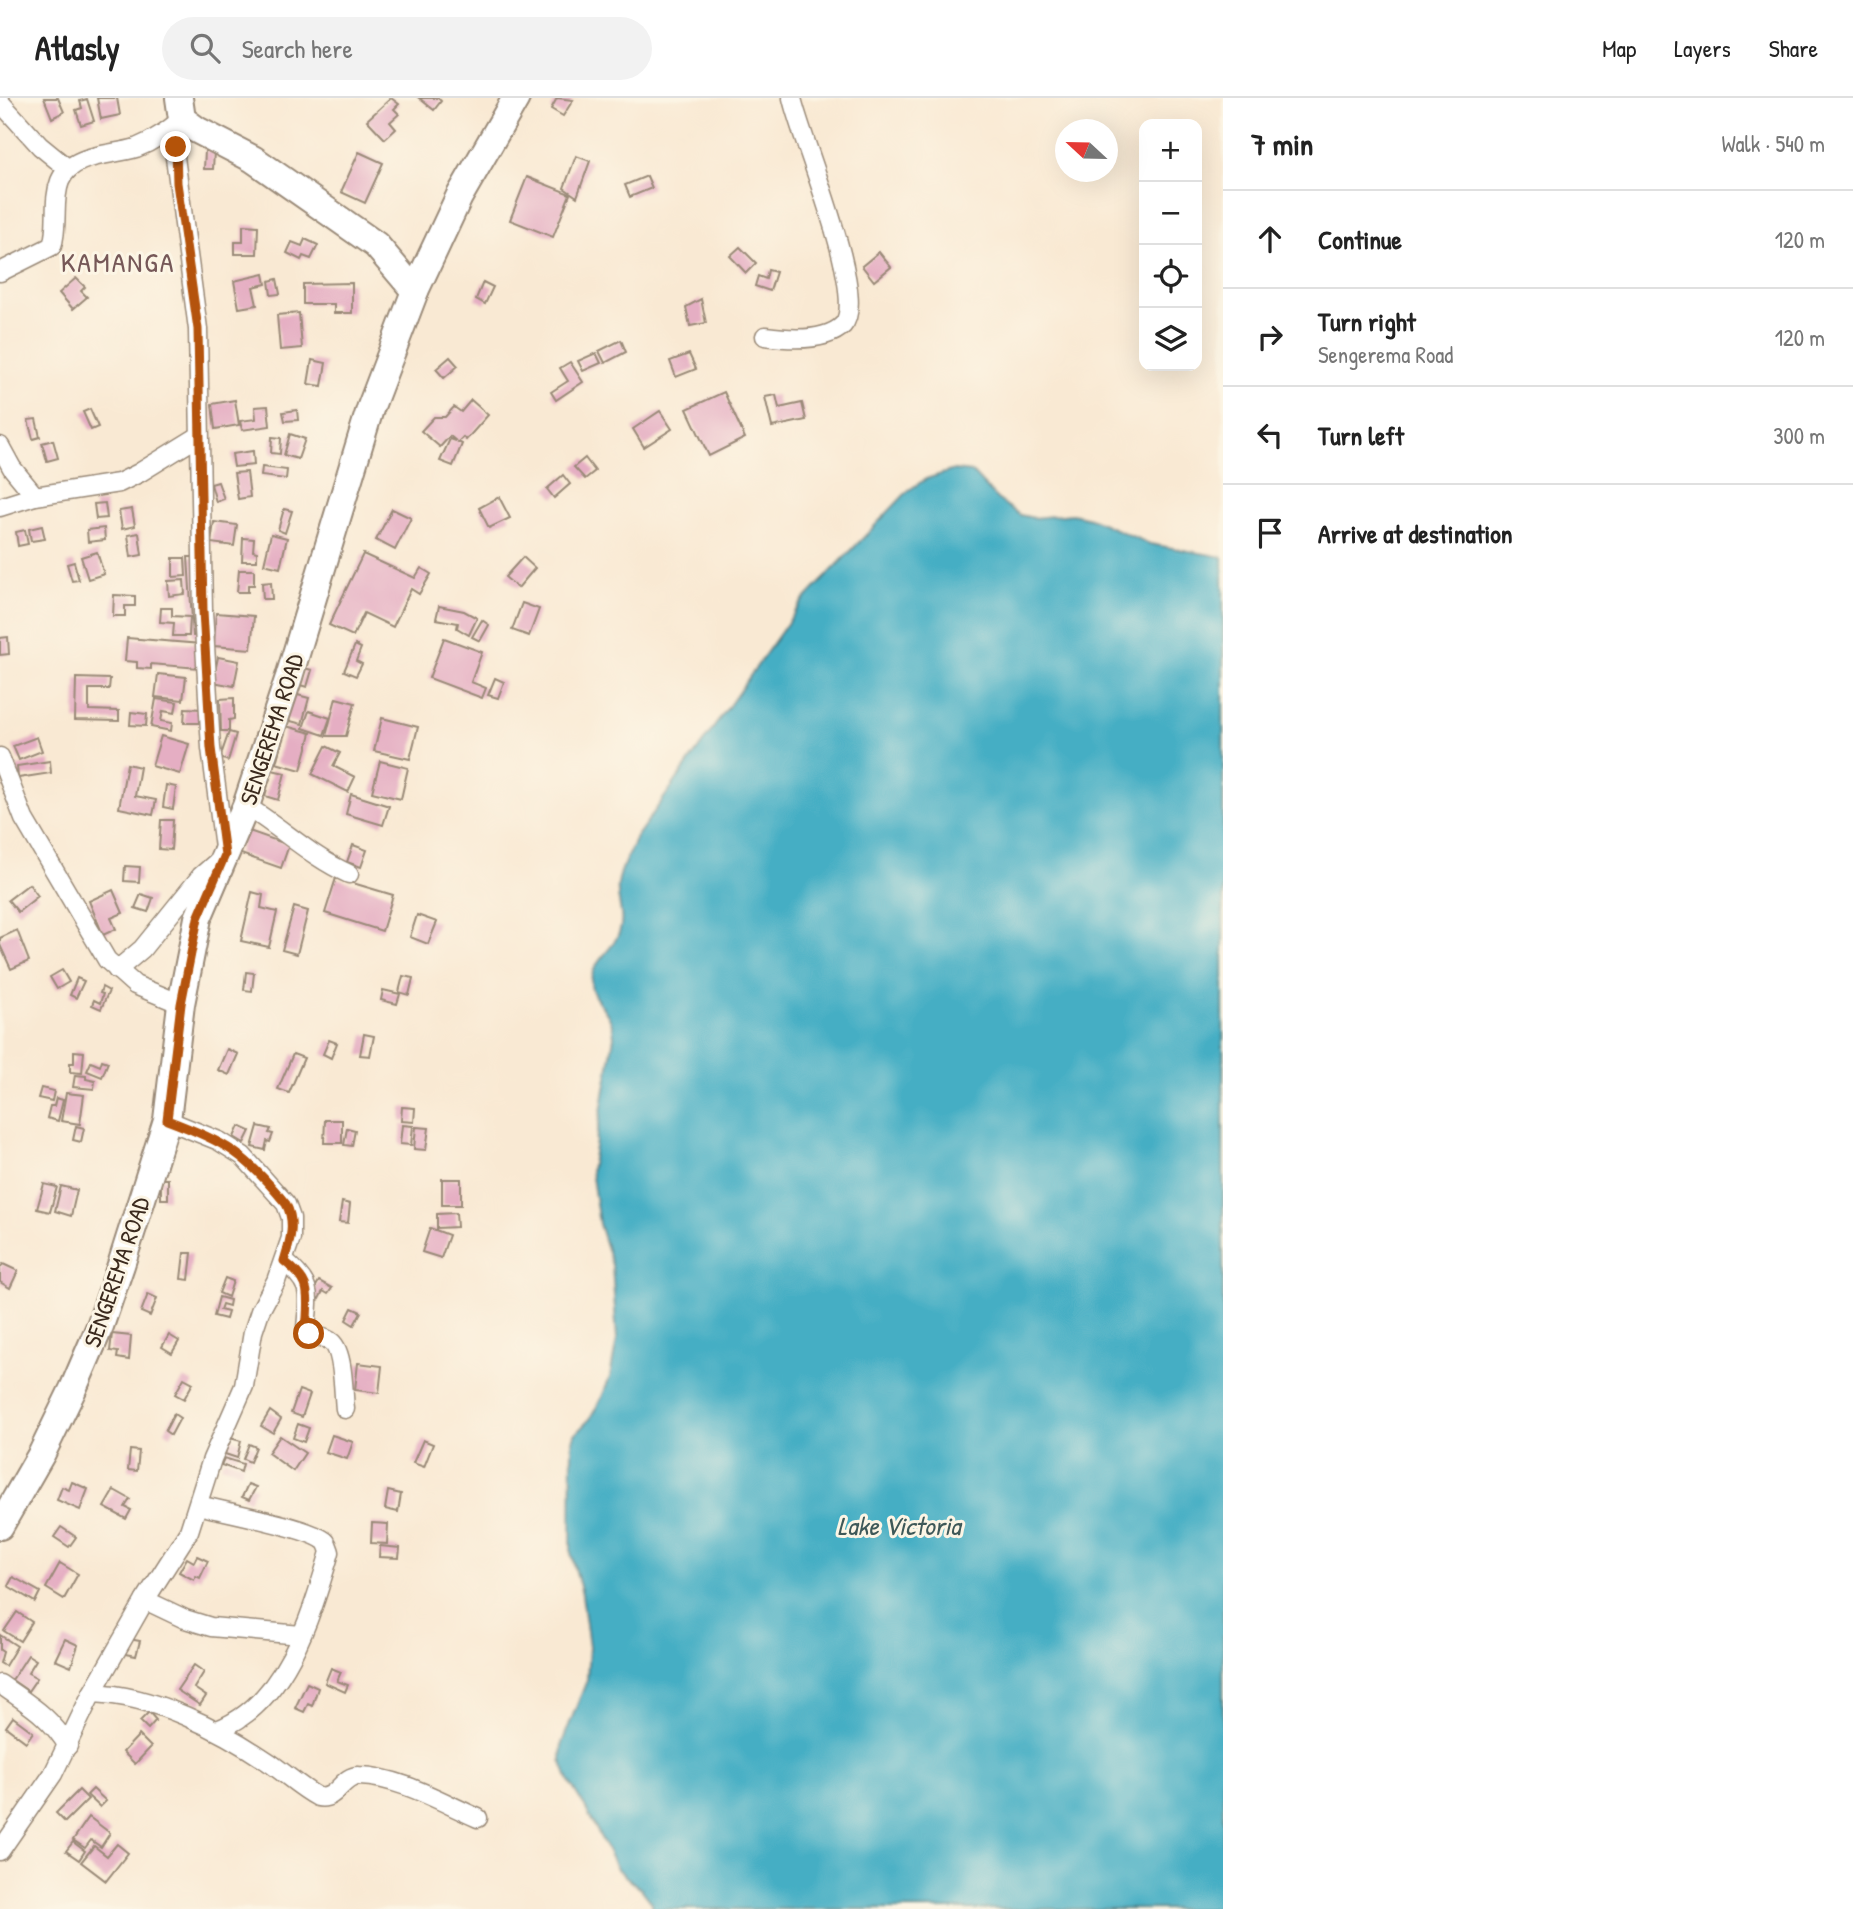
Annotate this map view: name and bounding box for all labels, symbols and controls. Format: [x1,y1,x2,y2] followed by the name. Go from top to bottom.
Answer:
[162,17,652,80] search box
[35,26,120,70] text: Atlasly
[186,29,224,67] icon: search
[242,31,353,66] text: Search here
[1602,32,1636,64] text: Map
[1674,32,1731,64] text: Layers
[1769,32,1818,64] text: Share
[1055,119,1118,182] north arrow
[1139,119,1202,371] map controls
[1139,119,1202,182] button: +
[1251,124,1313,164] text: 7 min
[1721,128,1825,159] text: Walk · 540 m
[160,131,191,162] route end
[1139,182,1202,245] button: −
[1251,220,1289,258] icon: ahead
[1318,222,1402,257] text: Continue
[1775,224,1825,255] text: 120 m
[61,243,175,281] district label: KAMANGA
[1139,245,1202,308] button: locate
[1318,304,1416,339] text: Turn right
[1139,308,1202,371] button: layers
[1251,318,1289,356] icon: right
[1775,322,1825,353] text: 120 m
[1318,339,1453,370] text: Sengerema Road
[1251,416,1289,454] icon: left
[1318,418,1404,453] text: Turn left
[1773,420,1825,451] text: 300 m
[1251,514,1289,552] icon: arrive
[1318,516,1513,551] text: Arrive at destination
[232,649,311,809] street label: SENGEREMA ROAD
[75,1192,157,1351] street label: SENGEREMA ROAD
[293,1318,324,1349] route start
[838,1508,963,1543] water label: Lake Victoria

